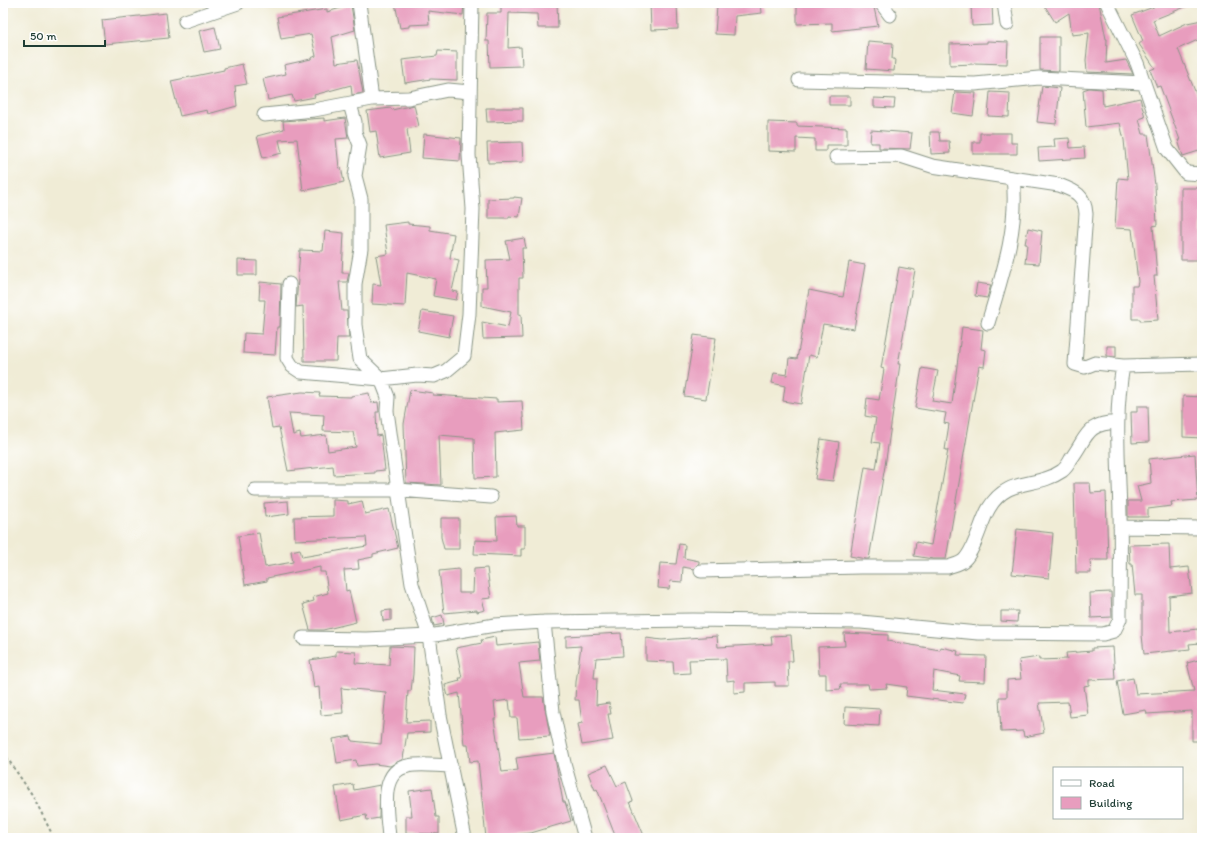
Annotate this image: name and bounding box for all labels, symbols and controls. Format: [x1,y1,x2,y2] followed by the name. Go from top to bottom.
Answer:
[24,22,105,48] scale bar
[30,29,56,43] text: 50 m
[1053,767,1183,819] legend
[1089,776,1115,790] text: Road
[1089,796,1133,810] text: Building

